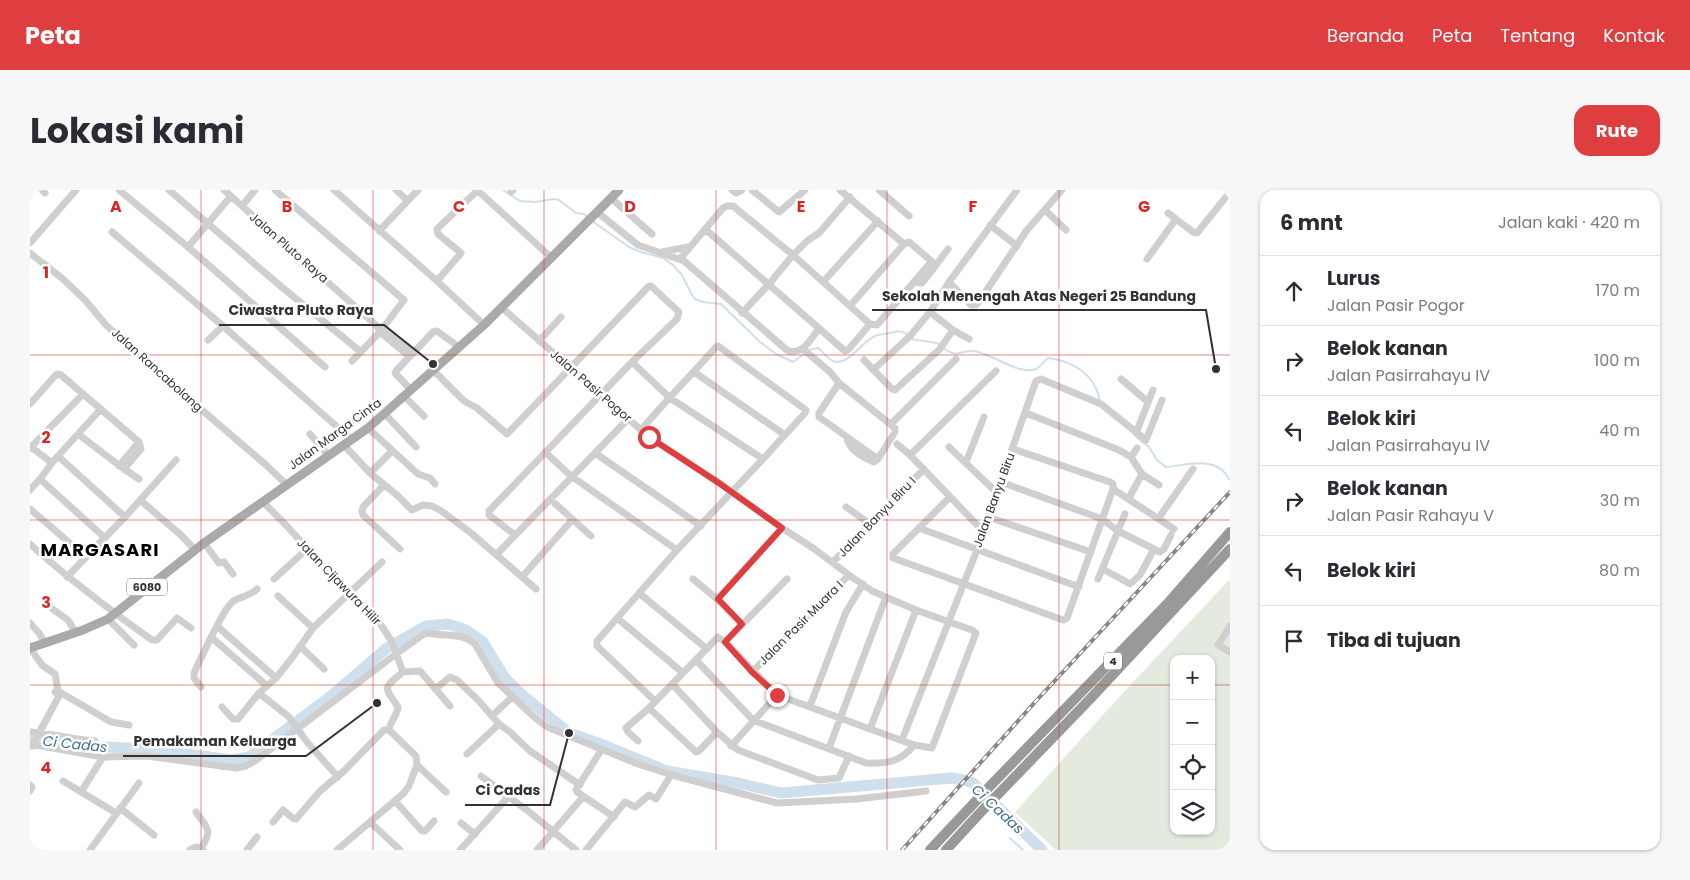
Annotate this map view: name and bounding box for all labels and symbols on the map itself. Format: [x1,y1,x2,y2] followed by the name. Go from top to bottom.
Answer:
[110,195,122,218] text: A
[282,195,292,218] text: B
[453,195,465,218] text: C
[624,195,636,218] text: D
[797,195,805,218] text: E
[969,195,978,218] text: F
[1138,195,1150,218] text: G
[246,209,332,287] street label: Jalan Pluto Raya
[43,261,49,284] text: 1
[872,281,1206,310] callout: Sekolah Menengah Atas Negeri 25 Bandung
[882,286,1196,306] text: Sekolah Menengah Atas Negeri 25 Bandung
[219,296,384,325] callout: Ciwastra Pluto Raya
[228,300,374,320] text: Ciwastra Pluto Raya
[108,324,207,415] street label: Jalan Rancabolang
[547,345,636,426] street label: Jalan Pasir Pogor
[285,394,385,473] street label: Jalan Marga Cinta
[41,426,51,449] text: 2
[638,426,661,449] route start
[968,450,1019,550] street label: Jalan Banyu Biru
[834,473,920,561] street label: Jalan Banyu Biru I
[293,534,386,629] street label: Jalan Cijawura Hilir
[41,537,159,562] district label: MARGASARI
[755,577,847,669] street label: Jalan Pasir Muara I
[127,578,167,596] road number: 6080
[41,591,51,614] text: 3
[1104,652,1122,670] road number: 4
[766,684,789,707] route end
[123,727,306,756] callout: Pemakaman Keluarga
[42,731,108,757] water label: Ci Cadas
[133,731,297,751] text: Pemakaman Keluarga
[41,756,52,779] text: 4
[465,776,550,805] callout: Ci Cadas
[476,780,541,800] text: Ci Cadas
[967,780,1029,838] water label: Ci Cadas

